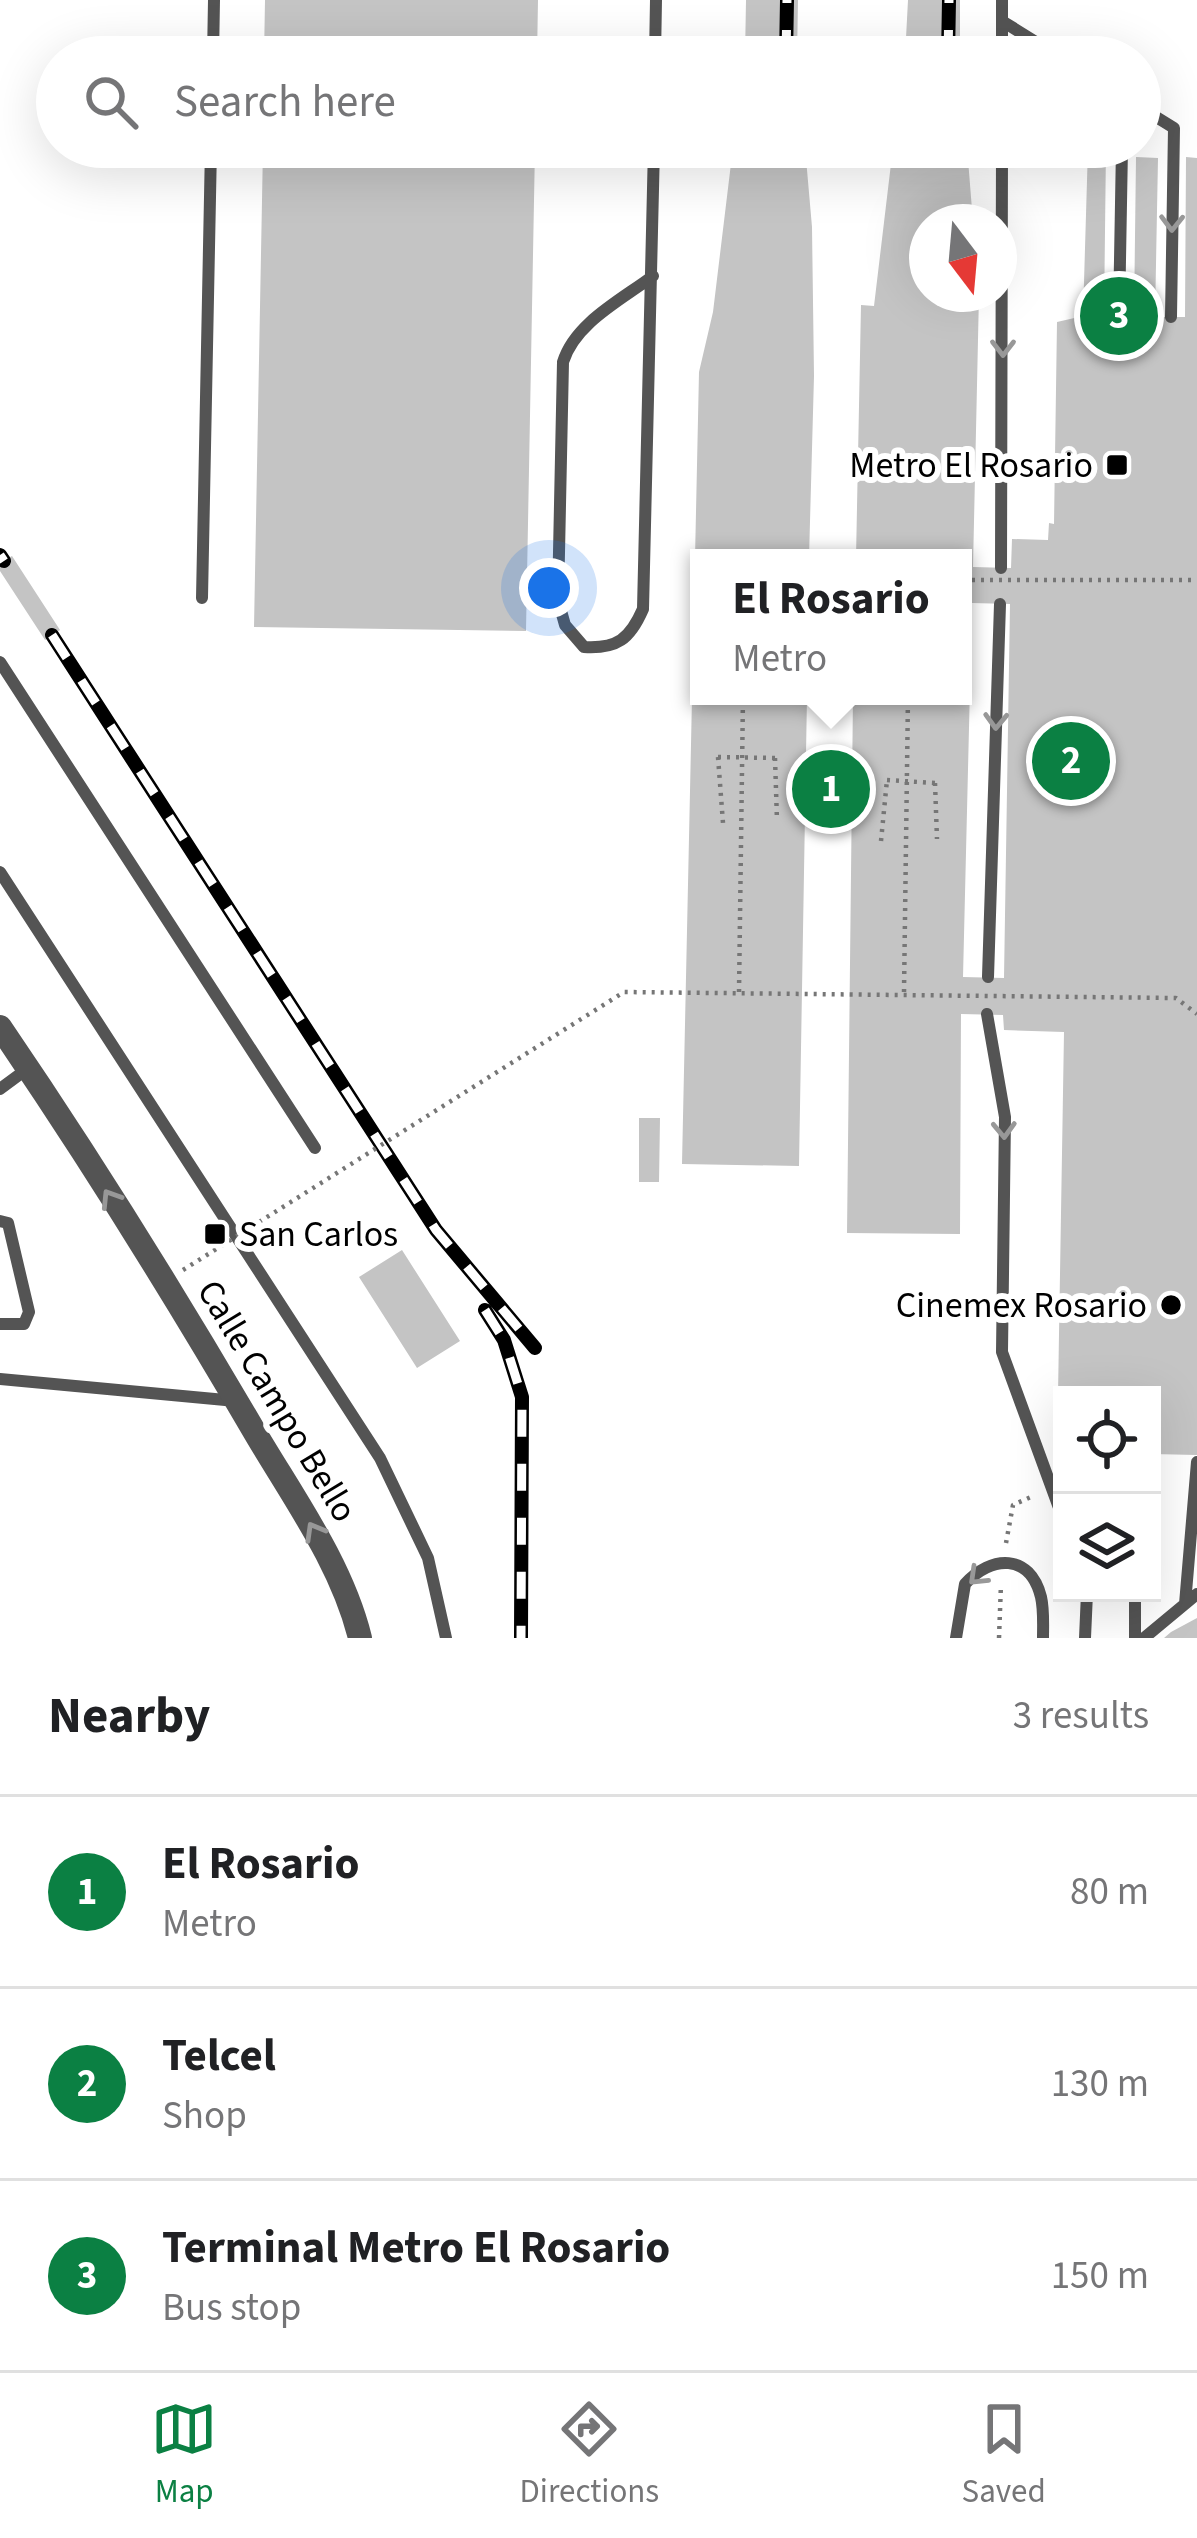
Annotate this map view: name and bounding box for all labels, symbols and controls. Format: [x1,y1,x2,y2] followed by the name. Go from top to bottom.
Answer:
[36,36,1161,168] search box
[78,69,144,135] icon: search
[174,70,396,134] text: Search here
[909,204,1017,312] north arrow
[1160,214,1186,233] one-way arrow
[1080,271,1158,361] pin: 3
[990,340,1016,358] one-way arrow
[849,440,1093,491] place label: Metro El Rosario
[1104,452,1130,478] marker: Metro El Rosario
[690,549,972,705] popup
[519,558,579,618] your location
[732,567,930,631] text: El Rosario
[732,631,827,687] text: Metro
[983,712,1009,731] one-way arrow
[1032,716,1110,806] pin: 2
[792,744,870,834] pin: 1
[990,1121,1016,1139] one-way arrow
[103,1190,125,1212] one-way arrow
[239,1209,398,1260] place label: San Carlos
[202,1221,228,1247] marker: San Carlos
[185,1270,369,1532] street label: Calle Campo Bello
[896,1280,1147,1331] place label: Cinemex Rosario
[1158,1292,1184,1318] marker: Cinemex Rosario
[1053,1386,1161,1602] map controls
[1053,1386,1161,1494] button: locate
[1053,1494,1161,1602] button: layers
[305,1522,328,1544] one-way arrow
[969,1563,991,1585] one-way arrow
[48,1680,210,1752] text: Nearby
[1013,1688,1149,1744] text: 3 results
[162,1832,359,1896] text: El Rosario
[77,1864,97,1920] text: 1
[1070,1864,1149,1920] text: 80 m
[162,1896,257,1952] text: Metro
[162,2024,276,2088] text: Telcel
[77,2056,97,2112] text: 2
[1051,2056,1149,2112] text: 130 m
[162,2088,247,2144] text: Shop
[162,2216,670,2280] text: Terminal Metro El Rosario
[77,2248,97,2304] text: 3
[1051,2248,1149,2304] text: 150 m
[162,2280,301,2336] text: Bus stop
[151,2396,217,2515] tab: Map
[520,2396,659,2515] tab: Directions
[962,2396,1046,2515] tab: Saved

